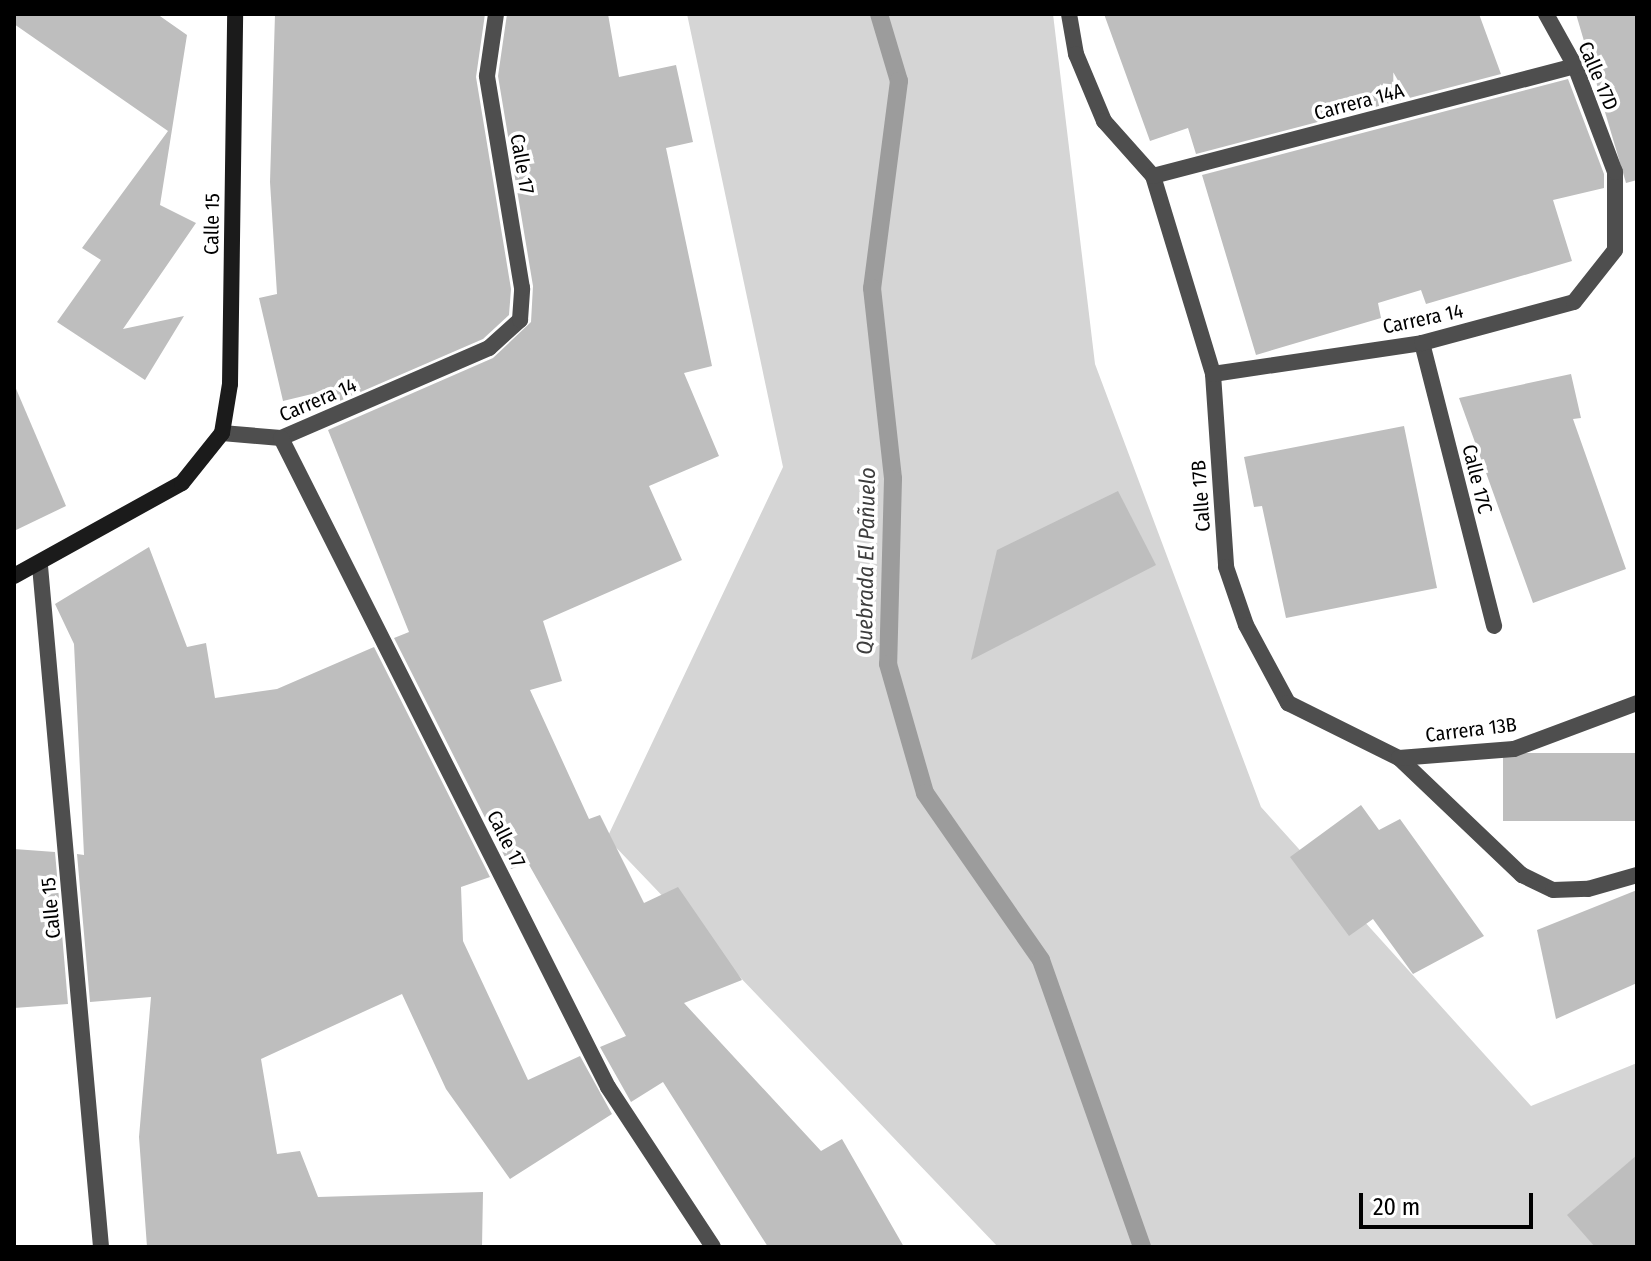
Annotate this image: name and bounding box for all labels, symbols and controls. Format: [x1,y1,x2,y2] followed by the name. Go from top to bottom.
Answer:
[1573,38,1623,114] street label: Calle 17D
[1312,79,1406,125] street label: Carrera 14A
[505,132,539,196] street label: Calle 17
[199,193,225,255] street label: Calle 15
[1381,299,1465,339] street label: Carrera 14
[276,373,360,427] street label: Carrera 14
[1457,442,1497,516] street label: Calle 17C
[1187,460,1215,532] street label: Calle 17B
[851,467,881,655] water label: Quebrada El Pañuelo
[1424,713,1518,747] street label: Carrera 13B
[482,807,530,871] street label: Calle 17
[36,876,66,940] street label: Calle 15
[1363,1177,1537,1227] scale bar
[1373,1193,1420,1221] text: 20 m

